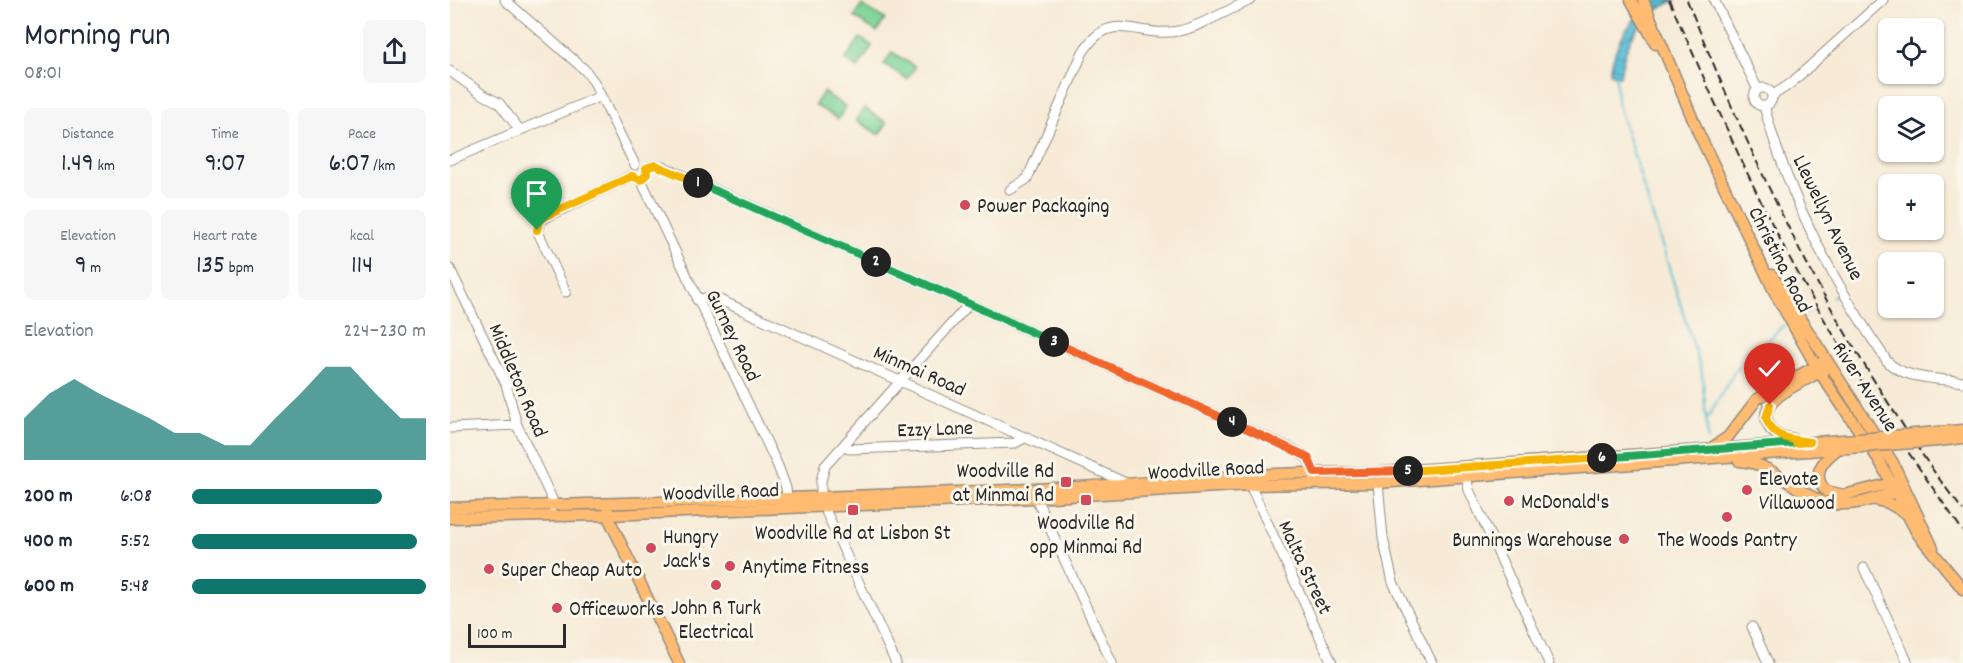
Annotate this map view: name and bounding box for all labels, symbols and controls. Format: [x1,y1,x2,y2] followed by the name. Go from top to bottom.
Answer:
[24,14,171,61] text: Morning run
[1878,18,1944,318] map controls
[1878,18,1944,84] button: locate
[363,20,426,83] button: share
[24,60,62,88] text: 08:01
[1878,96,1944,162] button: layers
[62,123,114,146] text: Distance
[211,123,239,146] text: Time
[348,123,376,146] text: Pace
[61,146,94,183] text: 1.49
[205,146,245,183] text: 9:07
[329,146,370,183] text: 6:07
[1783,151,1870,286] street label: Llewellyn Avenue
[94,155,115,178] text: km
[370,155,395,178] text: /km
[511,168,562,230] pin
[683,168,713,198] pin: 1
[696,171,700,194] text: 1
[1878,174,1944,240] button: +
[520,177,553,210] icon: arrive
[977,193,1109,223] place label: Power Packaging
[958,198,972,212] marker: Power Packaging
[1739,202,1818,319] street label: Christina Road
[60,225,116,248] text: Elevation
[193,225,257,248] text: Heart rate
[350,225,374,248] text: kcal
[861,247,891,277] pin: 2
[75,248,87,285] text: 9
[196,248,225,285] text: 135
[351,248,373,285] text: 114
[873,250,880,273] text: 2
[1878,252,1944,318] button: −
[87,257,101,280] text: m
[225,257,254,280] text: bpm
[696,285,766,387] street label: Gurney Road
[24,318,94,346] text: Elevation
[343,318,426,346] text: 224–230 m
[479,320,554,443] street label: Middleton Road
[1039,327,1069,357] pin: 3
[1050,330,1058,353] text: 3
[1823,337,1904,439] street label: River Avenue
[868,339,970,406] street label: Minmai Road
[1744,343,1795,405] pin
[1753,352,1786,385] icon: check
[1217,407,1247,437] pin: 4
[1229,410,1235,433] text: 4
[897,415,974,447] street label: Ezzy Lane
[1587,443,1617,473] pin: 6
[1598,446,1606,469] text: 6
[1147,454,1265,490] street label: Woodville Road
[1393,456,1423,486] pin: 5
[953,458,1054,512] place label: Woodville Rd at Minmai Rd
[1404,459,1412,482] text: 5
[1759,466,1835,520] place label: Elevate Villawood
[1059,475,1073,489] marker: Woodville Rd at Minmai Rd
[662,477,780,511] street label: Woodville Road
[24,483,73,511] text: 200 m
[120,483,152,511] text: 6:08
[1740,483,1754,497] marker: Elevate Villawood
[1521,489,1609,519] place label: McDonald's
[1079,493,1093,507] marker: Woodville Rd opp Minmai Rd
[1502,494,1516,508] marker: McDonald's
[846,503,860,517] marker: Woodville Rd at Lisbon St
[1030,510,1142,564] place label: Woodville Rd opp Minmai Rd
[1720,510,1734,524] marker: The Woods Pantry
[1268,516,1338,620] street label: Malta Street
[755,520,951,550] place label: Woodville Rd at Lisbon St
[663,524,718,578] place label: Hungry Jack's
[1452,527,1612,557] place label: Bunnings Warehouse
[1657,527,1797,557] place label: The Woods Pantry
[24,528,72,556] text: 400 m
[120,528,151,556] text: 5:52
[1617,532,1631,546] marker: Bunnings Warehouse
[644,541,658,555] marker: Hungry Jack's
[742,554,869,584] place label: Anytime Fitness
[501,557,642,587] place label: Super Cheap Auto
[723,559,737,573] marker: Anytime Fitness
[482,562,496,576] marker: Super Cheap Auto
[24,573,74,601] text: 600 m
[120,573,149,601] text: 5:48
[709,578,723,592] marker: John R Turk Electrical
[671,595,761,649] place label: John R Turk Electrical
[569,596,664,626] place label: Officeworks
[550,601,564,615] marker: Officeworks
[468,621,566,648] scale bar
[477,623,513,646] text: 100 m

